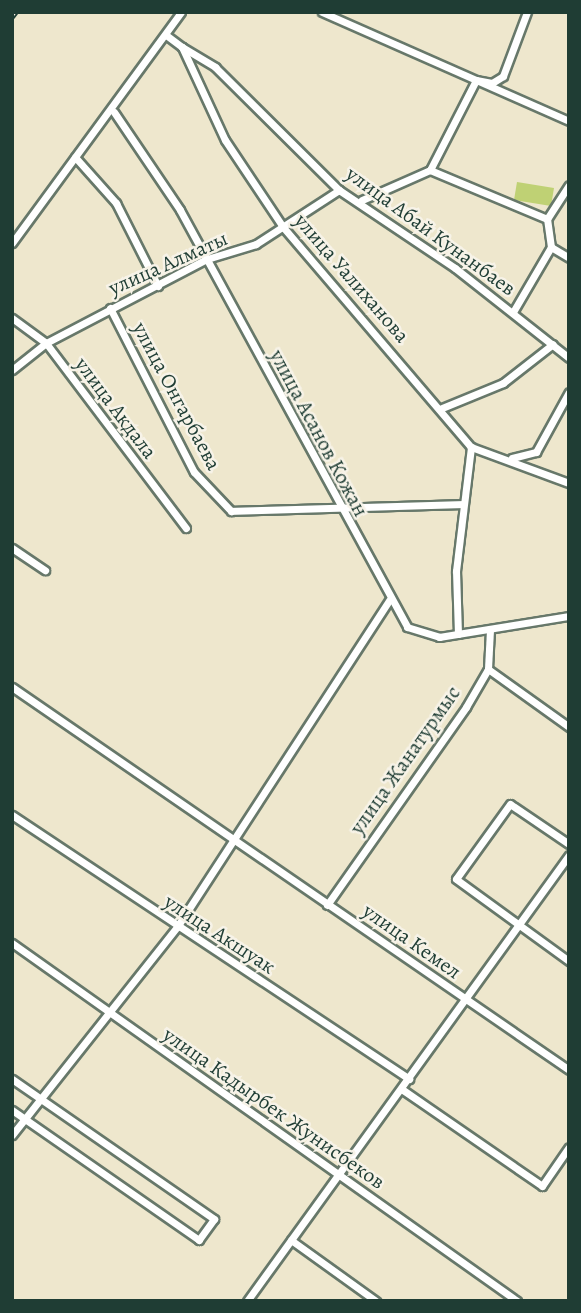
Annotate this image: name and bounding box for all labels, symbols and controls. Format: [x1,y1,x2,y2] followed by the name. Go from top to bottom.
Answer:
[341,161,521,301] street label: улица Абай Кунанбаев
[289,208,415,348] street label: улица Уалиханова
[105,226,231,300] street label: улица Алматы
[127,318,227,474] street label: улица Онгарбаева
[264,345,374,521] street label: улица Асанов Кожан
[70,352,162,464] street label: улица Акдала
[344,681,466,839] street label: улица Жанатурмыс
[160,889,280,979] street label: улица Акшуак
[358,898,466,984] street label: улица Кемел
[158,1022,390,1194] street label: улица Кадырбек Жунисбеков

